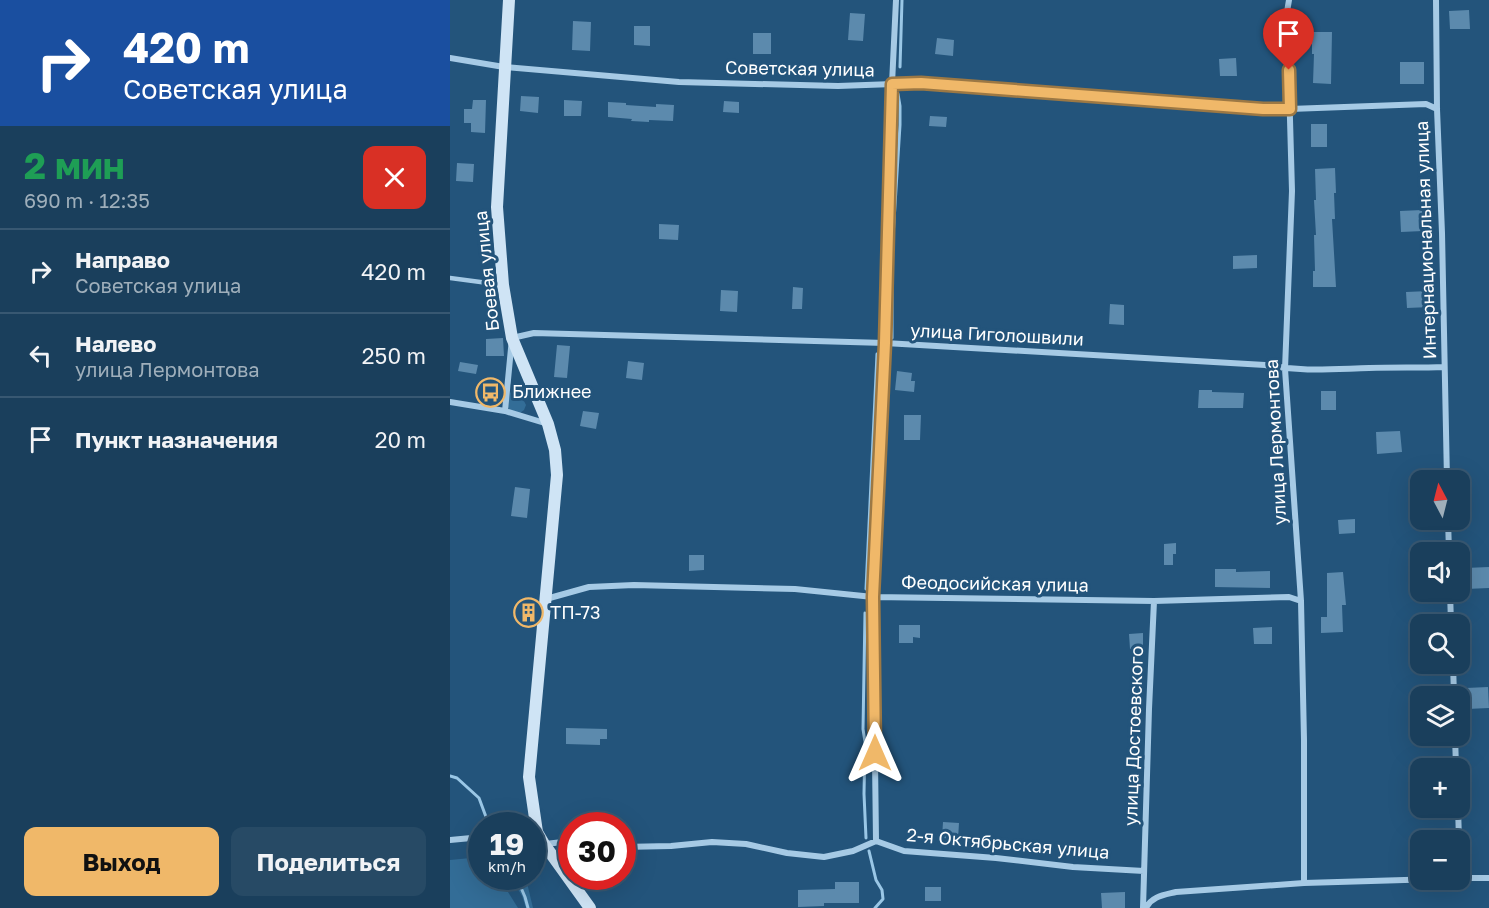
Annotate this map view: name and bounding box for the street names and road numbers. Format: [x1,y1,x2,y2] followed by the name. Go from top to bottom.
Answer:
[725,56,875,80] street label: Советская улица
[1410,120,1440,360] street label: Интернациональная улица
[469,210,503,332] street label: Боевая улица
[910,318,1084,350] street label: улица Гиголошвили
[1260,359,1290,526] street label: улица Лермонтова
[901,570,1089,596] street label: Феодосийская улица
[1119,645,1147,826] street label: улица Достоевского
[906,823,1110,863] street label: 2-я Октябрьская улица

